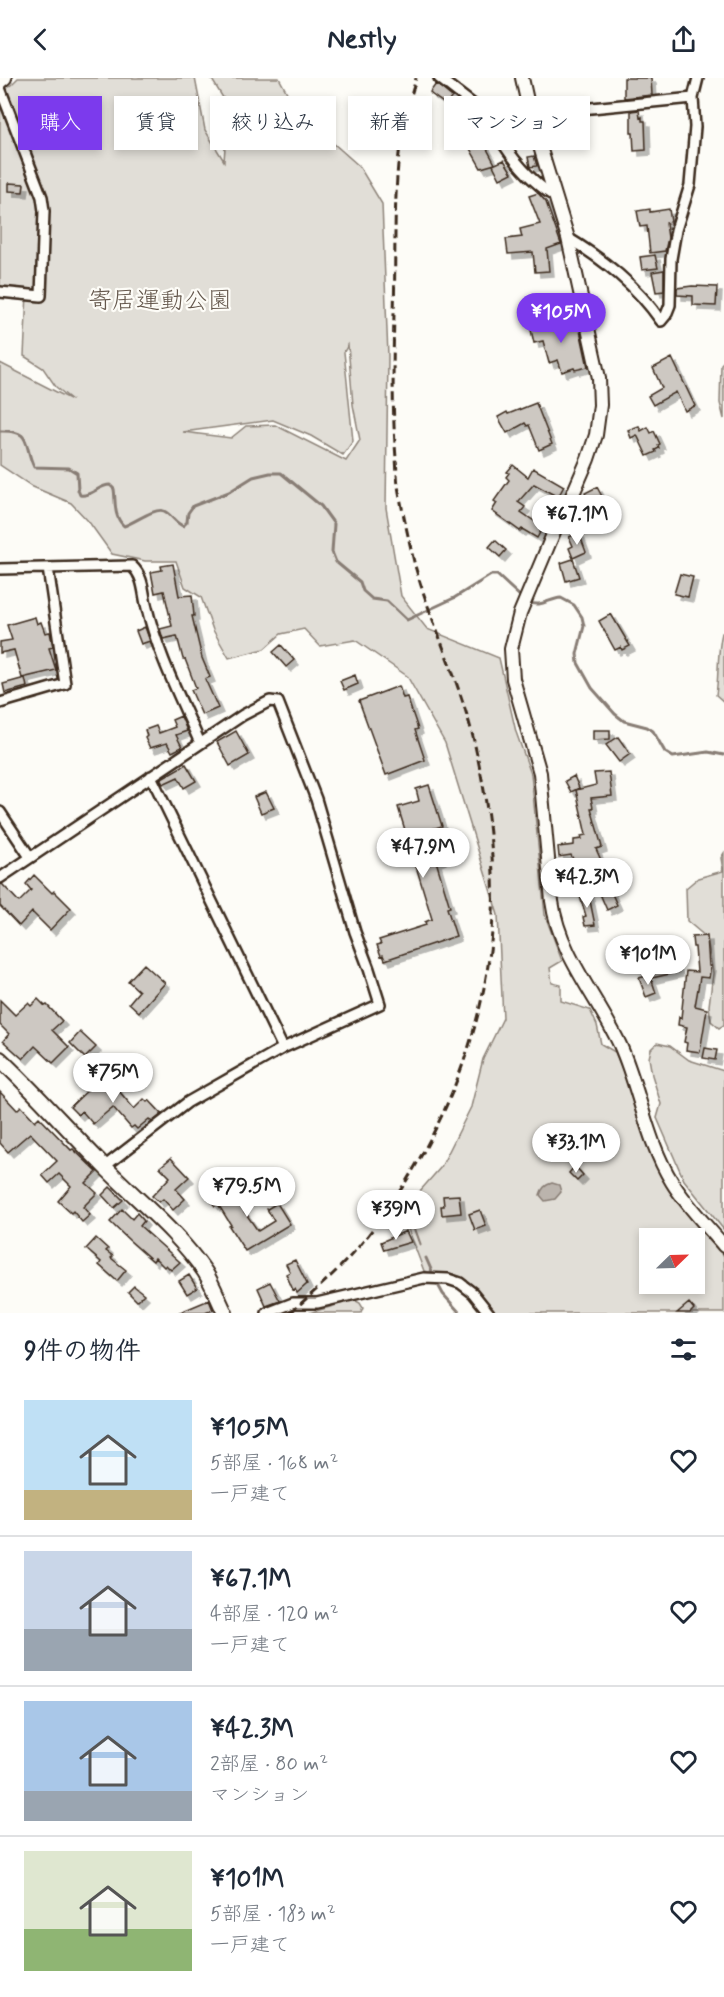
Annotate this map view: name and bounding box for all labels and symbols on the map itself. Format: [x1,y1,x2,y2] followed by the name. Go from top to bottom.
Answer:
[88,286,232,317] park label: 寄居運動公園
[519,293,603,344] pin: ¥105M
[528,495,626,546] pin: ¥67.1M
[374,828,472,879] pin: ¥47.9M
[538,858,636,909] pin: ¥42.3M
[606,935,690,986] pin: ¥101M
[77,1053,149,1104] pin: ¥75M
[527,1123,625,1174] pin: ¥33.1M
[198,1167,296,1218] pin: ¥79.5M
[360,1190,432,1241] pin: ¥39M
[639,1228,705,1294] north arrow

